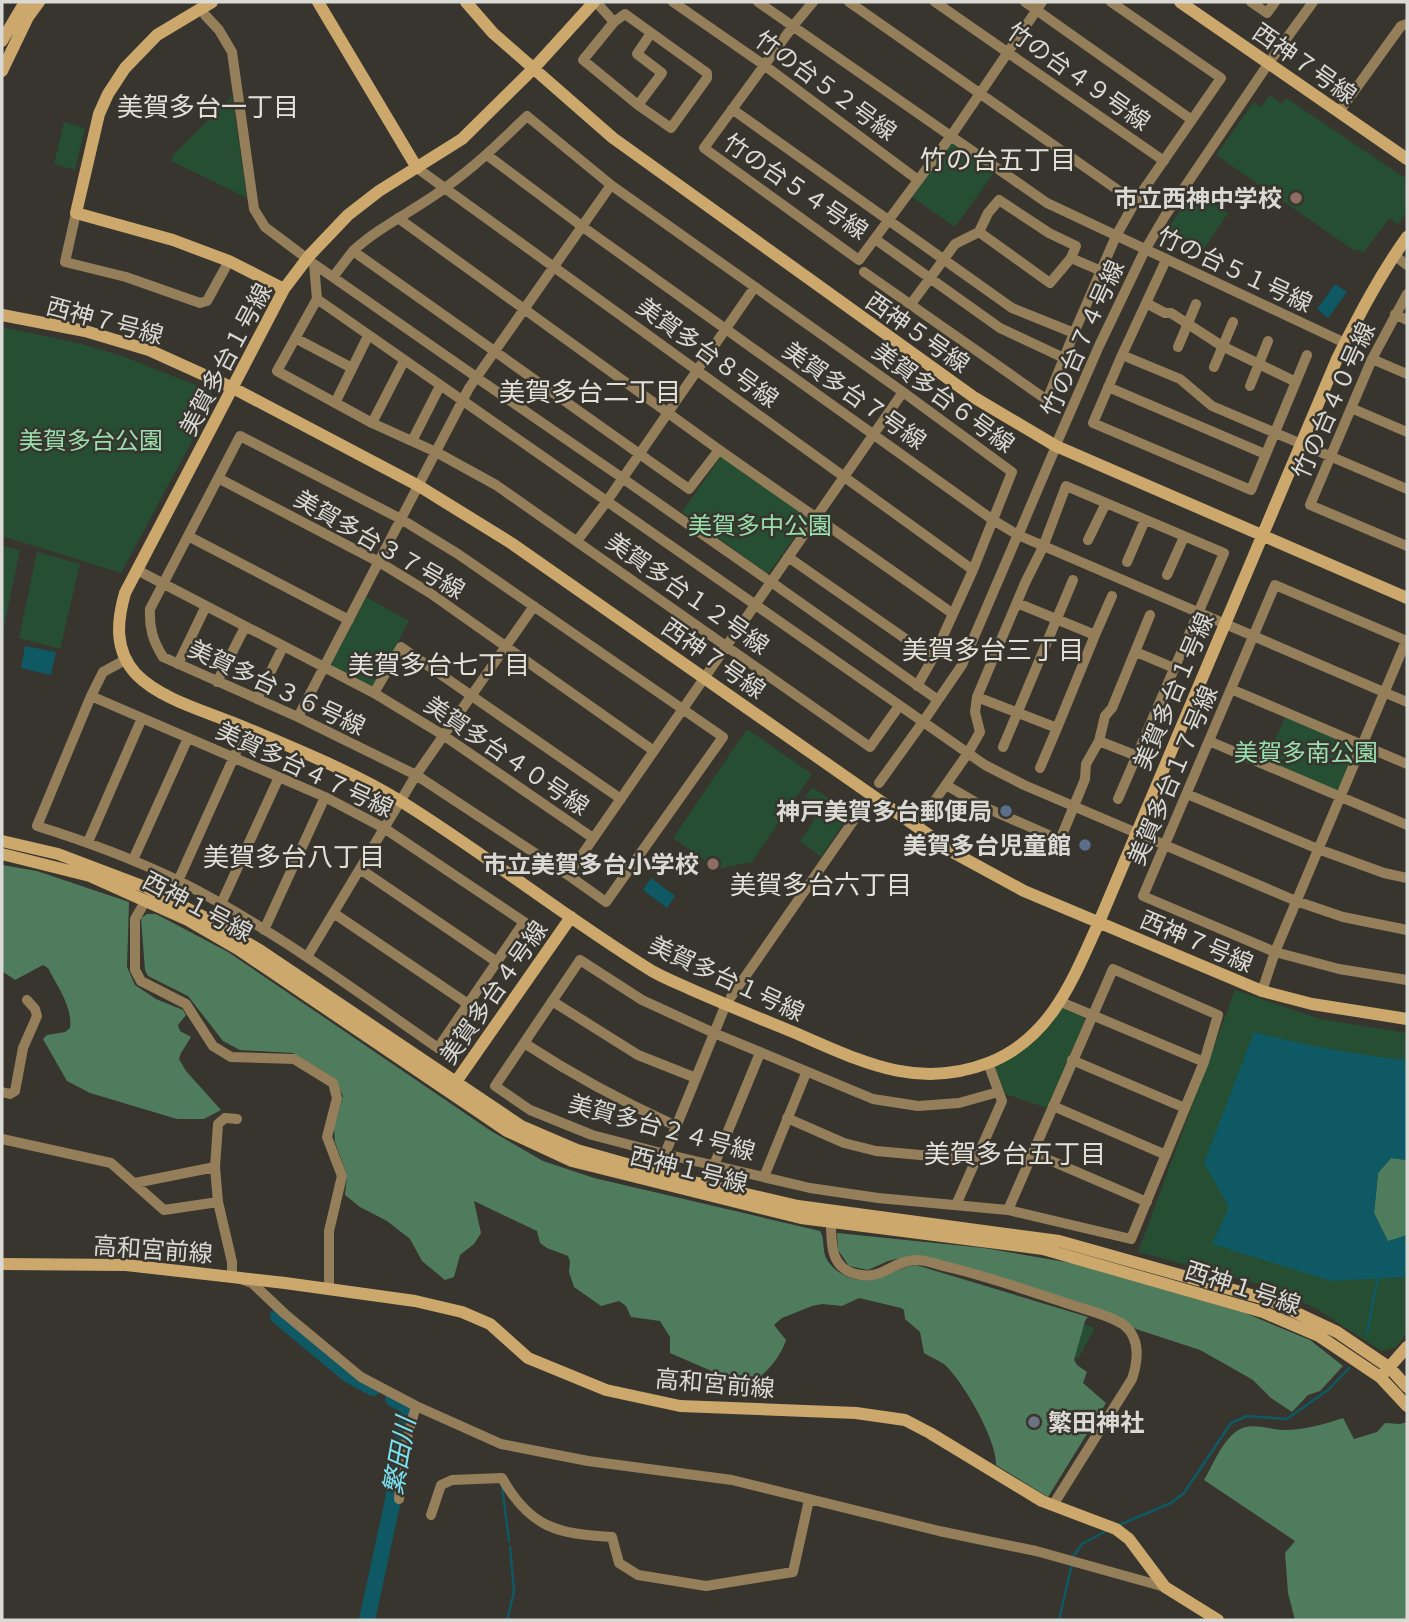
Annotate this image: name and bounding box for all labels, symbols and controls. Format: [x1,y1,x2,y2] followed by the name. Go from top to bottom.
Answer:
[1002,16,1156,136] street label: 竹の台４９号線
[1247,16,1363,110] street label: 西神７号線
[749,23,903,147] street label: 竹の台５２号線
[117,90,299,123] district label: 美賀多台一丁目
[718,127,874,245] street label: 竹の台５４号線
[920,143,1076,176] district label: 竹の台五丁目
[1114,183,1282,213] place label: 市立西神中学校
[1288,190,1304,206] marker: 市立西神中学校
[1153,220,1317,318] street label: 竹の台５１号線
[1034,255,1130,421] street label: 竹の台７４号線
[172,278,278,440] street label: 美賀多台１号線
[860,285,976,379] street label: 西神５号線
[43,290,167,350] street label: 西神７号線
[631,290,785,414] street label: 美賀多台８号線
[1285,317,1381,483] street label: 竹の台４０号線
[778,335,932,455] street label: 美賀多台７号線
[867,335,1021,459] street label: 美賀多台６号線
[499,375,681,408] district label: 美賀多台二丁目
[19,425,163,455] park label: 美賀多台公園
[289,483,471,605] street label: 美賀多台３７号線
[688,510,832,540] park label: 美賀多中公園
[601,526,775,660] street label: 美賀多台１２号線
[1126,608,1220,774] street label: 美賀多台１号線
[656,611,772,705] street label: 西神７号線
[184,633,370,741] street label: 美賀多台３６号線
[902,633,1084,666] district label: 美賀多台三丁目
[348,648,530,681] district label: 美賀多台七丁目
[1121,681,1223,869] street label: 美賀多台１７号線
[419,689,595,821] street label: 美賀多台４０号線
[212,715,398,823] street label: 美賀多台４７号線
[1234,737,1378,767] park label: 美賀多南公園
[776,796,992,826] place label: 神戸美賀多台郵便局
[998,803,1014,819] marker: 神戸美賀多台郵便局
[903,830,1071,860] place label: 美賀多台児童館
[1077,837,1093,853] marker: 美賀多台児童館
[203,840,385,873] district label: 美賀多台八丁目
[483,849,699,879] place label: 市立美賀多台小学校
[705,856,721,872] marker: 市立美賀多台小学校
[138,865,258,947] street label: 西神１号線
[730,868,912,901] district label: 美賀多台六丁目
[1136,904,1258,978] street label: 西神７号線
[433,915,553,1069] street label: 美賀多台４号線
[645,929,809,1027] street label: 美賀多台１号線
[565,1088,759,1166] street label: 美賀多台２４号線
[924,1137,1106,1170] district label: 美賀多台五丁目
[627,1140,751,1198] street label: 西神１号線
[92,1230,214,1268] street label: 高和宮前線
[1181,1254,1305,1320] street label: 西神１号線
[654,1363,776,1403] street label: 高和宮前線
[1048,1407,1144,1437] place label: 繁田神社
[376,1412,423,1497] water label: 繁田川
[1026,1414,1042,1430] marker: 繁田神社

